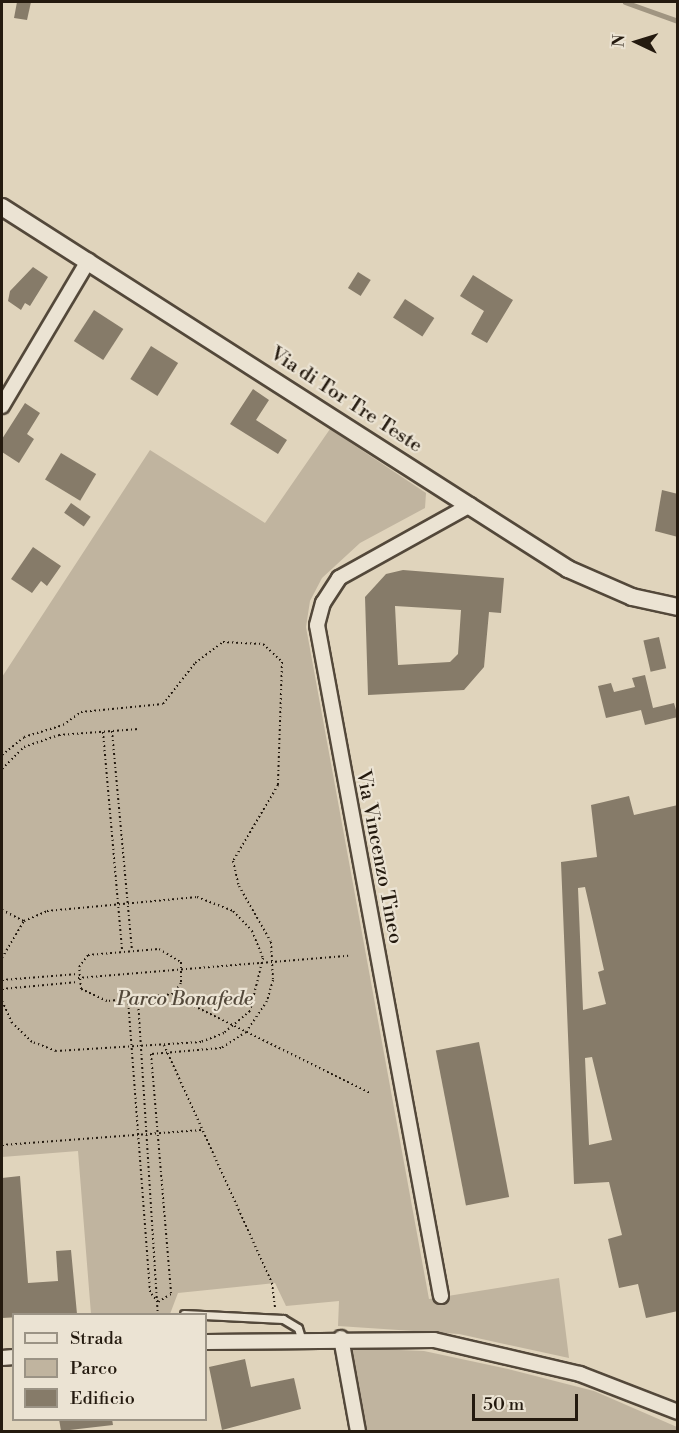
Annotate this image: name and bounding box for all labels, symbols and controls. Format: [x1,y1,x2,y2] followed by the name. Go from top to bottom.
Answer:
[607,12,667,72] north arrow
[609,34,629,48] text: N
[265,342,427,458] street label: Via di Tor Tre Teste
[350,768,408,946] street label: Via Vincenzo Tineo
[117,987,253,1011] park label: Parco Bonafede
[12,1313,207,1421] legend
[70,1327,123,1350] text: Strada
[70,1357,117,1380] text: Parco
[475,1382,582,1420] scale bar
[70,1387,135,1410] text: Edificio
[483,1393,524,1416] text: 50 m

